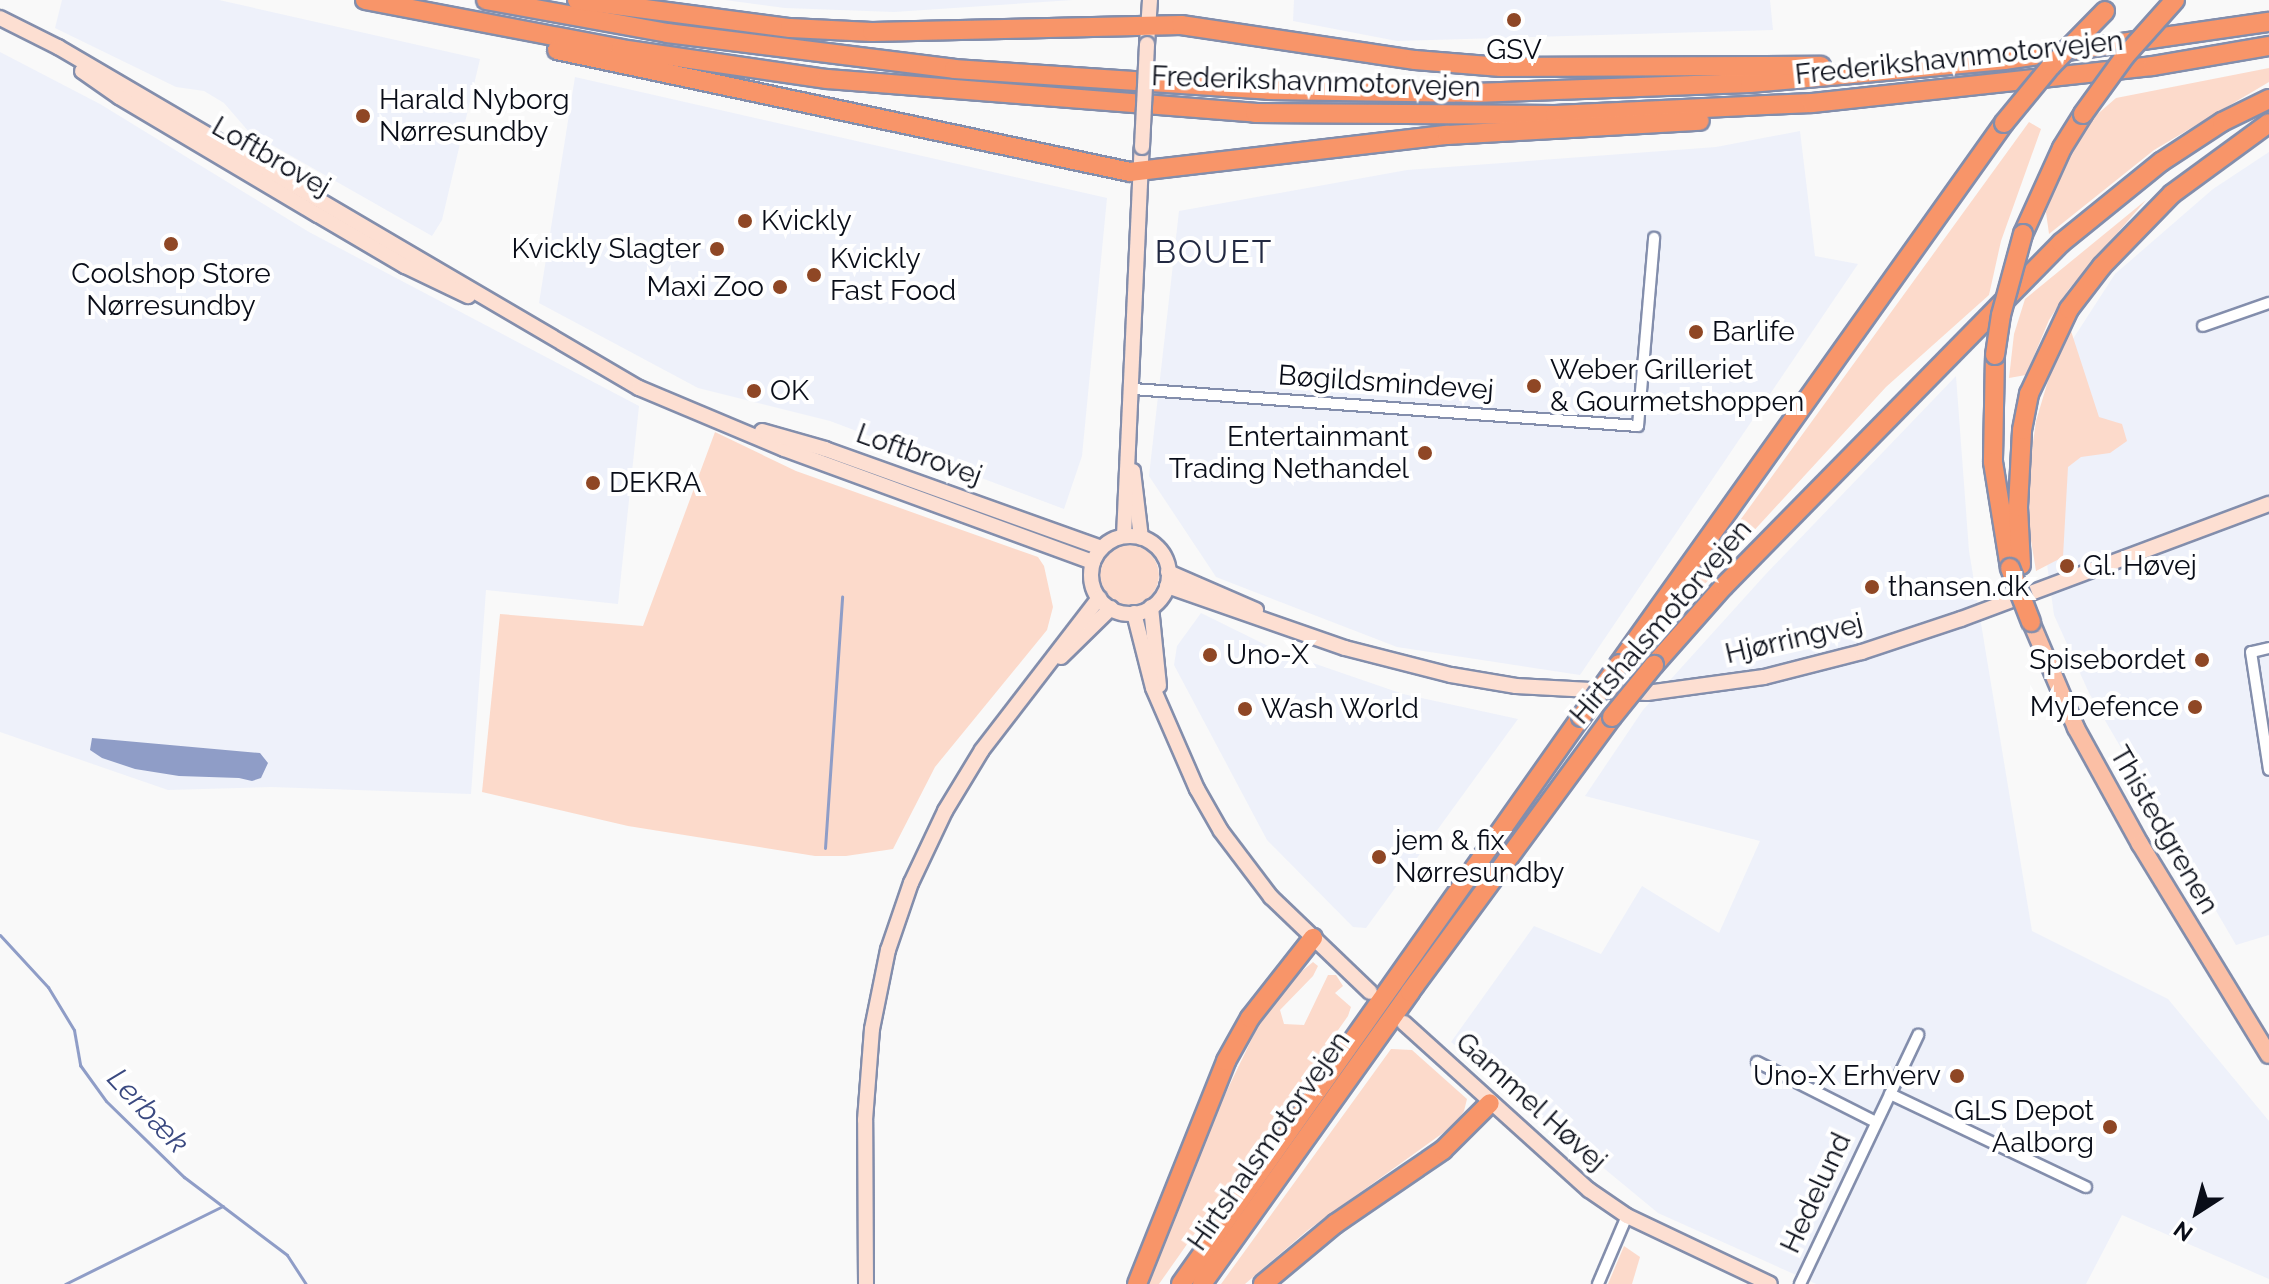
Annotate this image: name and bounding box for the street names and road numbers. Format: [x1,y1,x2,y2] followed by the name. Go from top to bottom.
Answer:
[1793,24,2125,92] street label: Frederikshavnmotorvejen
[1151,59,1481,105] street label: Frederikshavnmotorvejen
[206,110,336,204] street label: Loftbrovej
[1277,359,1495,407] street label: Bøgildsmindevej
[852,417,986,493] street label: Loftbrovej
[1563,513,1759,731] street label: Hirtshalsmotorvejen
[1722,607,1866,671] street label: Hjørringvej
[2102,740,2226,920] street label: Thistedgrenen
[1181,1025,1357,1257] street label: Hirtshalsmotorvejen
[1449,1025,1613,1179] street label: Gammel Høvej
[1774,1128,1858,1258] street label: Hedelund

